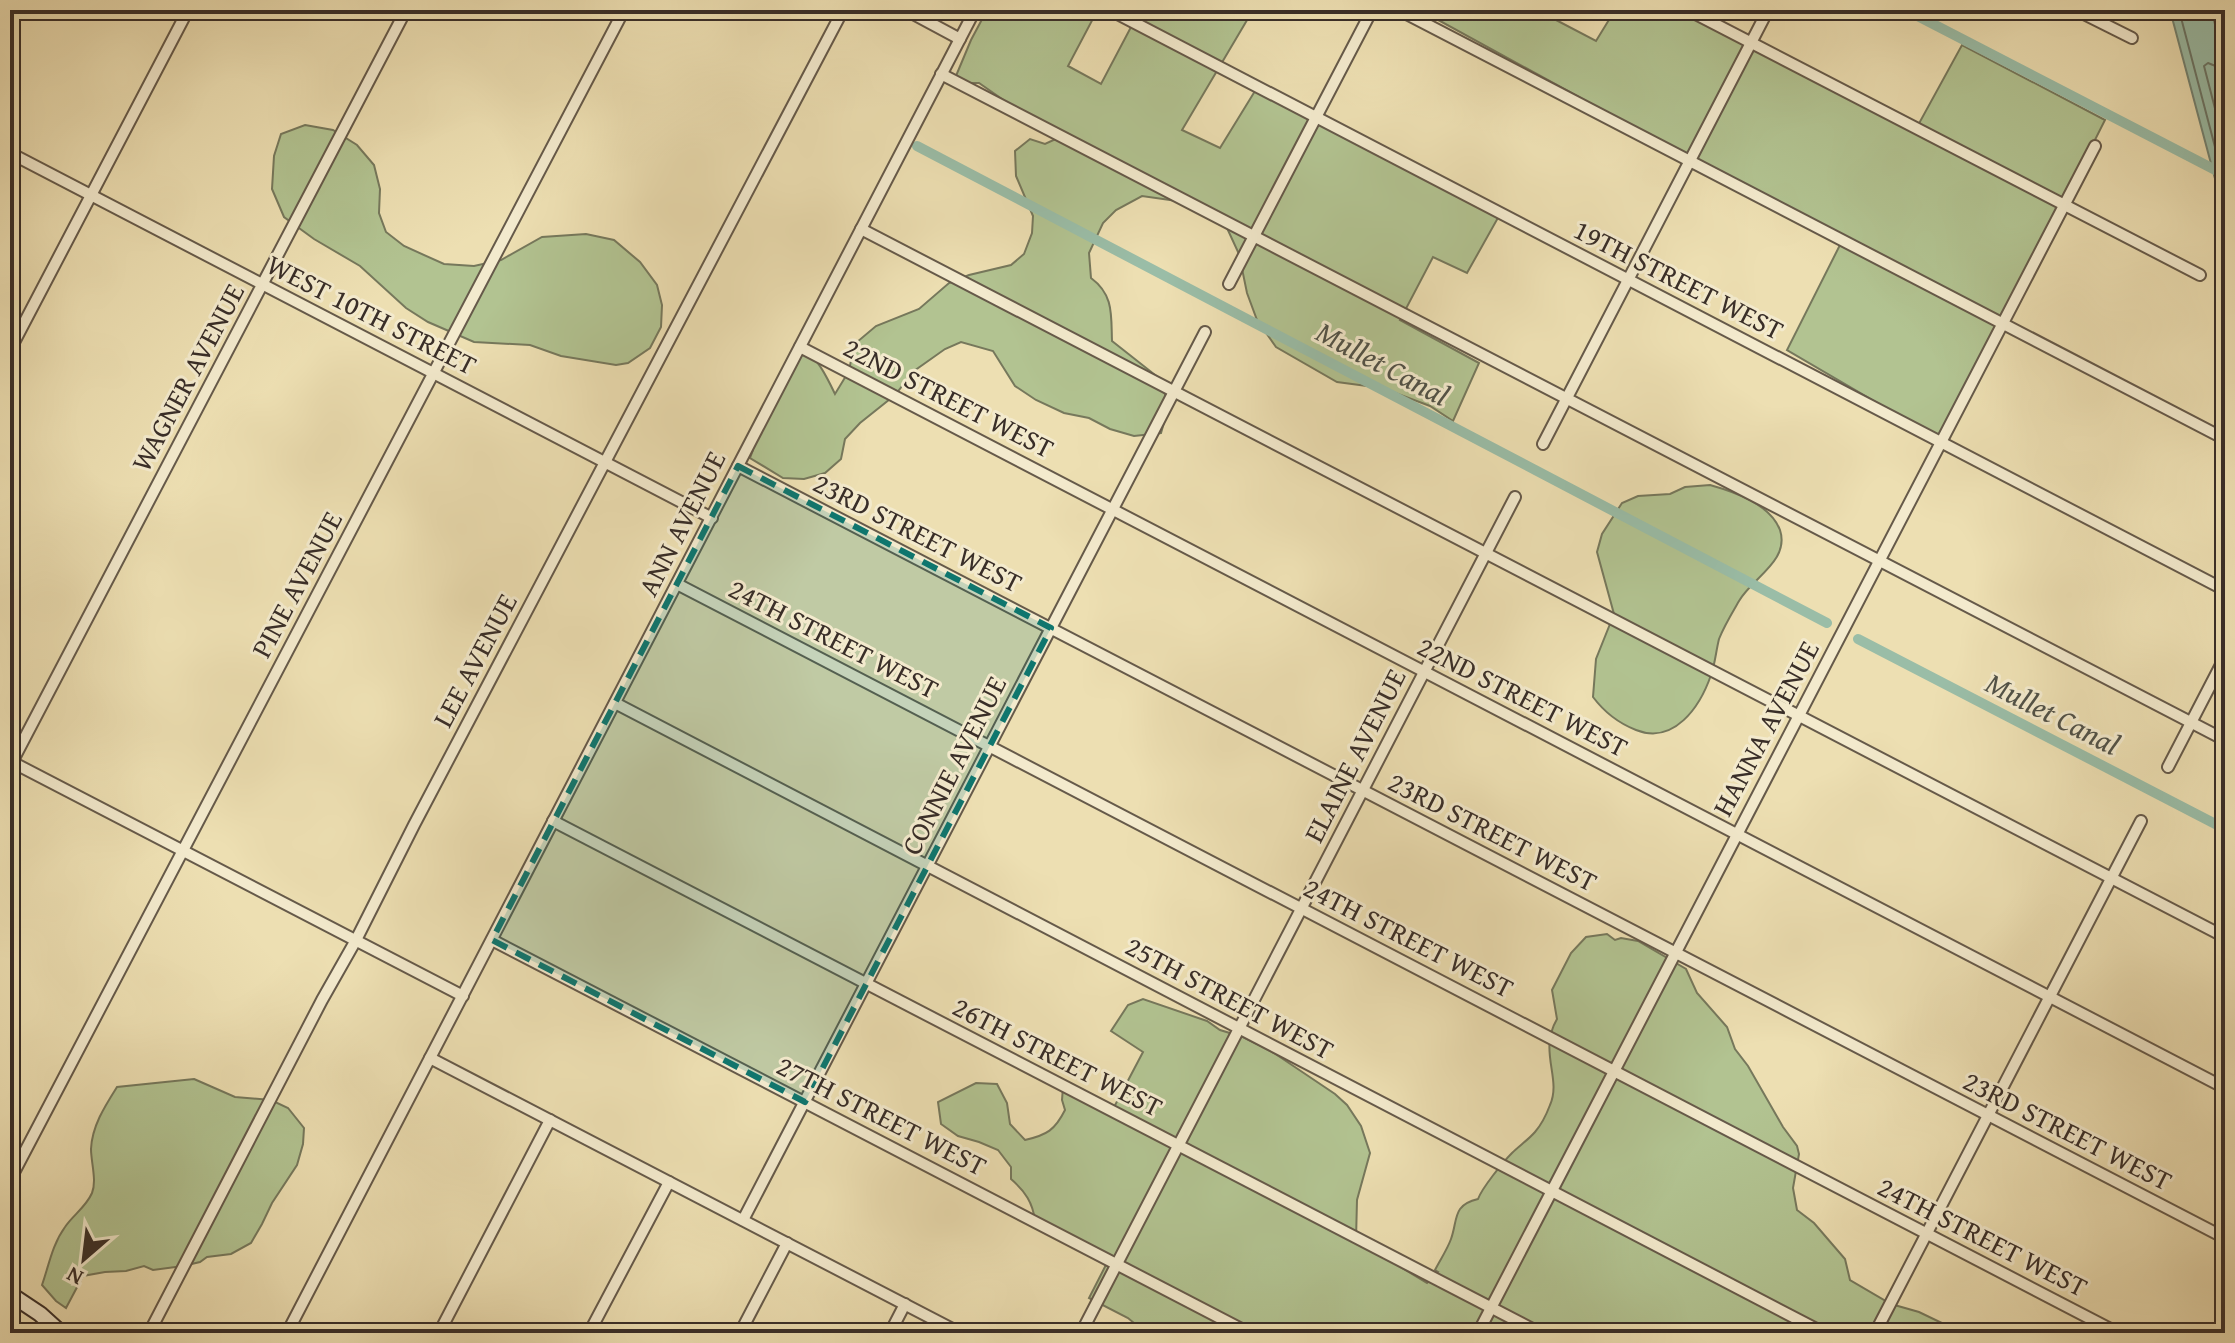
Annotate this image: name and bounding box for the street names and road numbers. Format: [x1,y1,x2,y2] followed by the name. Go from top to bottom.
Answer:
[1567,208,1791,350] street label: 19TH STREET WEST
[260,243,484,385] street label: WEST 10TH STREET
[120,276,254,478] street label: WAGNER AVENUE
[837,326,1062,468] street label: 22ND STREET WEST
[627,443,735,603] street label: ANN AVENUE
[807,462,1030,602] street label: 23RD STREET WEST
[240,504,352,664] street label: PINE AVENUE
[722,567,946,709] street label: 24TH STREET WEST
[422,586,526,734] street label: LEE AVENUE
[1411,625,1636,767] street label: 22ND STREET WEST
[1701,633,1829,823] street label: HANNA AVENUE
[1293,661,1415,849] street label: ELAINE AVENUE
[890,668,1016,862] street label: CONNIE AVENUE
[1382,761,1605,901] street label: 23RD STREET WEST
[1297,866,1521,1008] street label: 24TH STREET WEST
[1119,925,1342,1069] street label: 25TH STREET WEST
[946,985,1170,1127] street label: 26TH STREET WEST
[770,1044,994,1186] street label: 27TH STREET WEST
[1957,1060,2180,1200] street label: 23RD STREET WEST
[1871,1165,2095,1307] street label: 24TH STREET WEST

